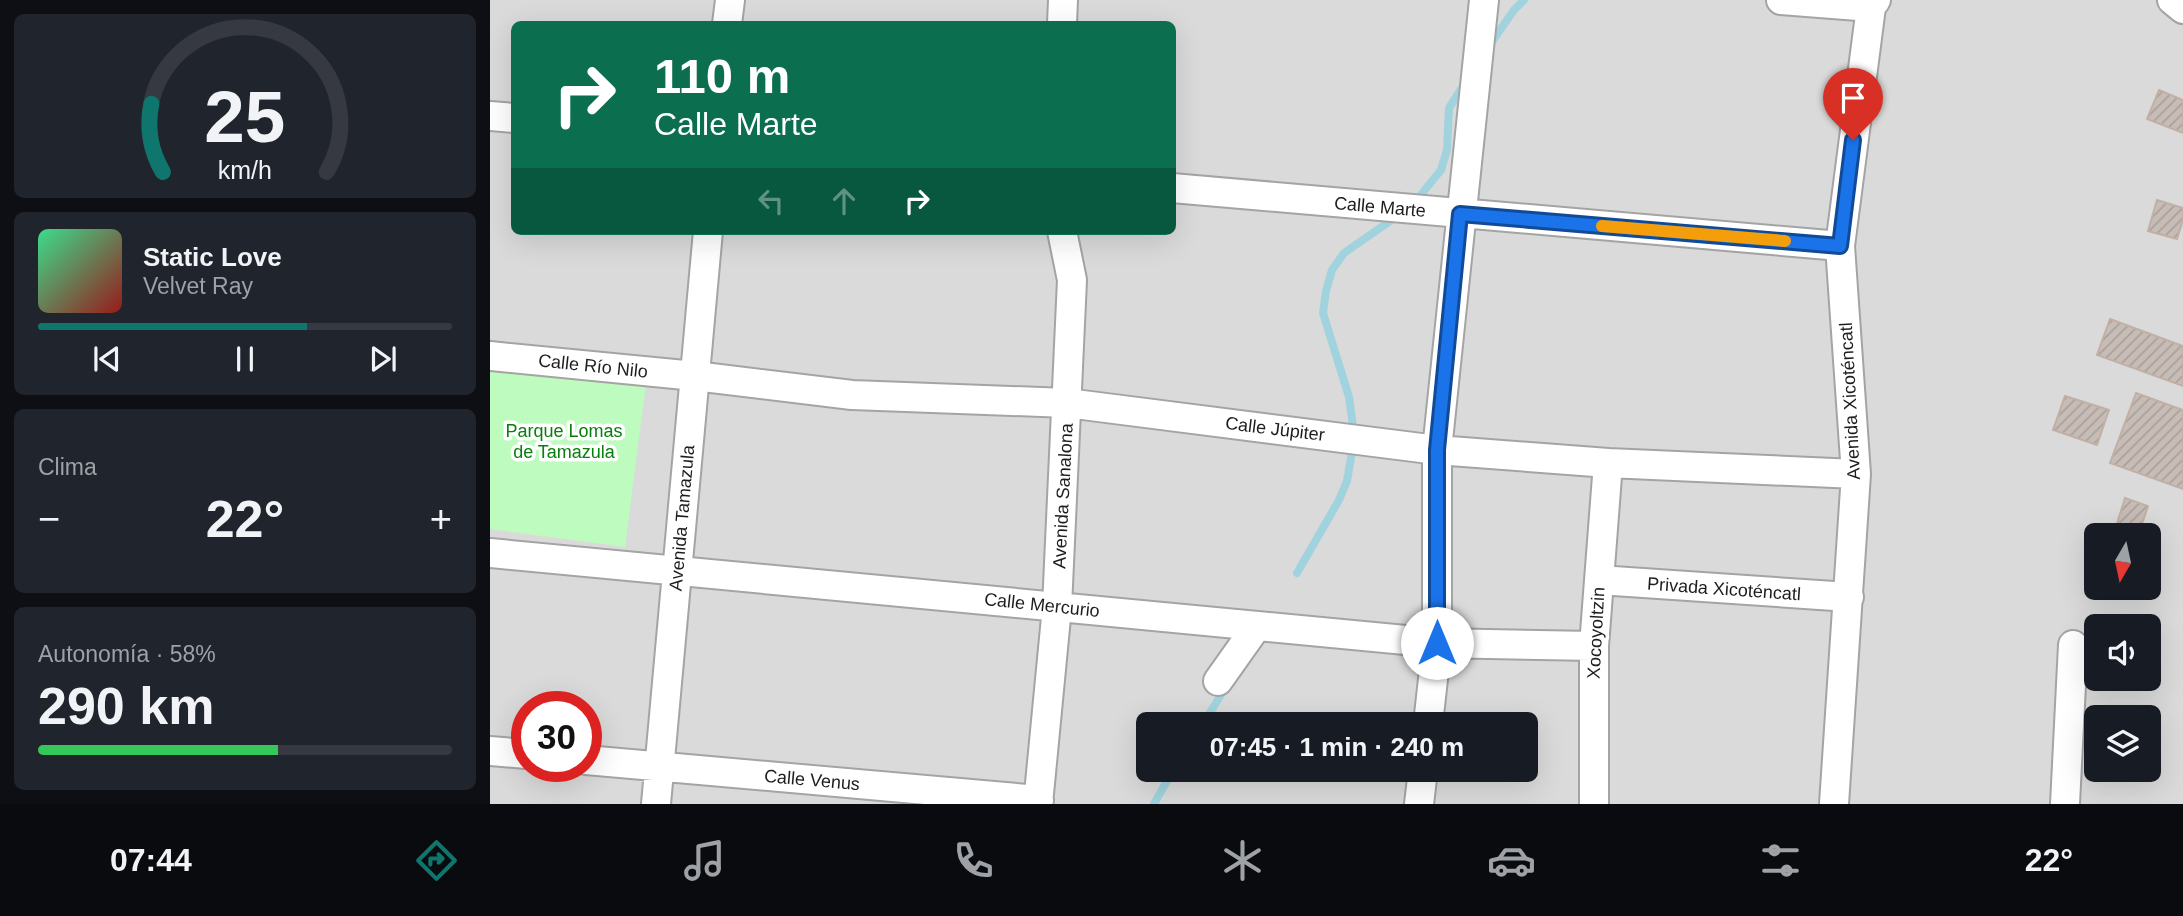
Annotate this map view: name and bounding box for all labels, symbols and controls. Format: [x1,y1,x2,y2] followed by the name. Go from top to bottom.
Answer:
[539,49,630,140] icon: right
[654,49,790,103] text: 110 m
[1823,68,1883,140] pin
[205,76,285,157] text: 25
[1834,79,1872,117] icon: arrive
[654,106,818,142] text: Calle Marte
[218,156,272,184] text: km/h
[752,182,790,220] icon: left
[825,182,863,220] icon: ahead
[898,182,936,220] icon: right
[1333,193,1427,221] street label: Calle Marte
[143,242,282,272] text: Static Love
[143,273,253,299] text: Velvet Ray
[1836,322,1864,480] street label: Avenida Xicoténcatl
[88,340,126,378] icon: previous
[226,340,264,378] icon: pause
[364,340,402,378] icon: next
[537,350,649,382] street label: Calle Río Nilo
[1224,413,1326,445] street label: Calle Júpiter
[505,421,623,462] park label: Parque Lomas de Tamazula
[1049,422,1077,569] street label: Avenida Sanalona
[666,443,698,592] street label: Avenida Tamazula
[38,454,97,480] text: Clima
[206,490,284,548] text: 22°
[38,498,60,540] text: −
[430,498,452,540] text: +
[2084,523,2161,600] north arrow
[2084,523,2161,782] map controls
[1646,574,1802,604] street label: Privada Xicoténcatl
[1584,587,1608,679] street label: Xocoyoltzin
[983,589,1101,621] street label: Calle Mercurio
[1400,606,1474,680] position arrow
[2084,614,2161,691] button: sound
[38,641,216,667] text: Autonomía · 58%
[38,677,214,735] text: 290 km
[511,691,602,782] speed limit sign: 30
[2084,705,2161,782] button: layers
[1210,732,1464,762] text: 07:45 · 1 min · 240 m
[763,766,861,794] street label: Calle Venus
[412,836,461,885] icon: directions
[680,836,729,885] icon: music
[949,836,998,885] icon: phone
[1218,836,1267,885] icon: climate
[1487,836,1536,885] icon: car
[1756,836,1805,885] icon: filters
[110,842,192,878] text: 07:44
[2025,842,2073,878] text: 22°

